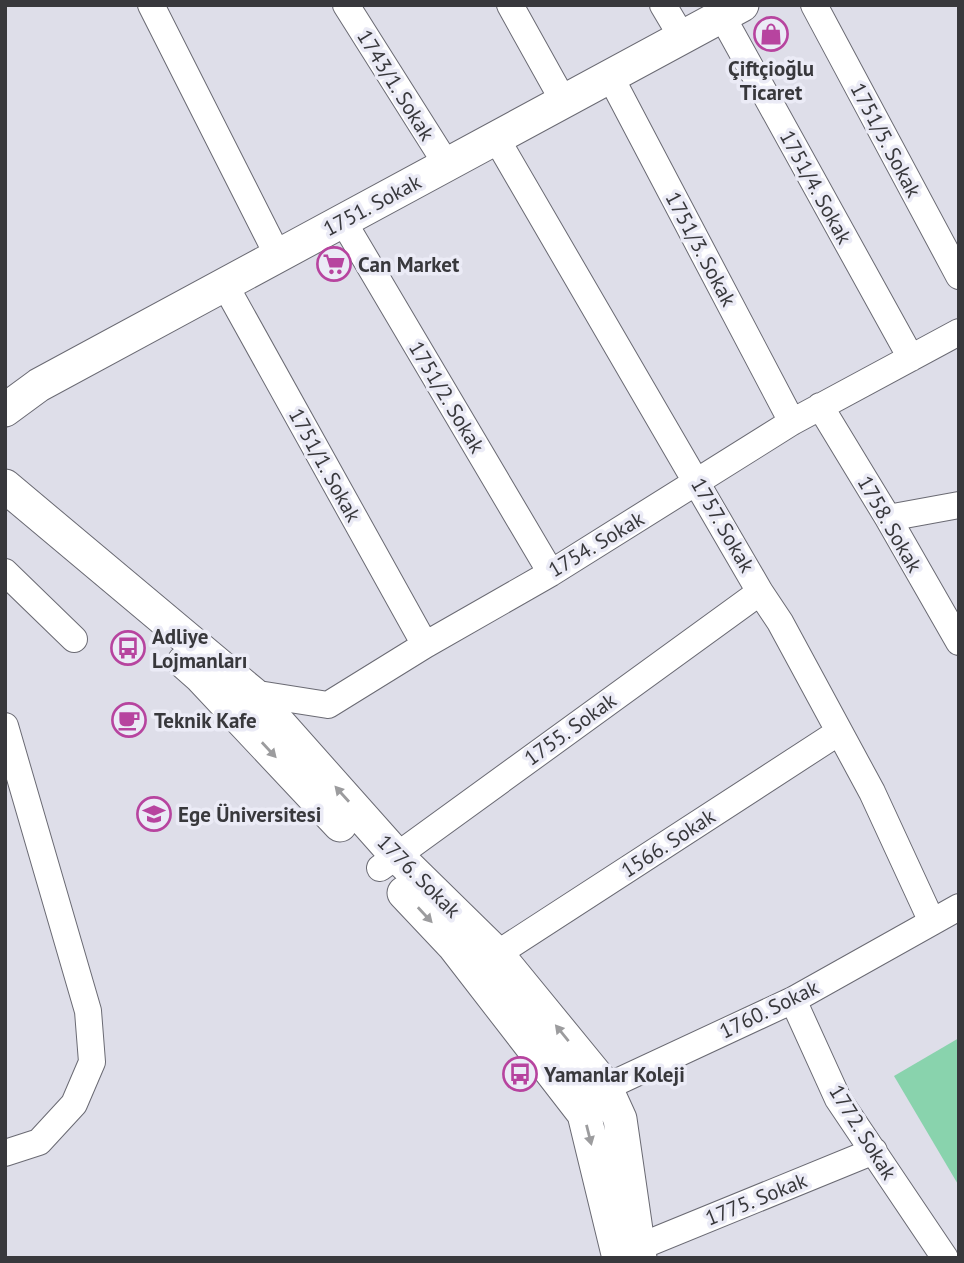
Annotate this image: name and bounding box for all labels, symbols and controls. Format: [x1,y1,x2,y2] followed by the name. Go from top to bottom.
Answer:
[752,15,790,53] shop icon: Çiftçioğlu Ticaret
[351,24,441,146] street label: 1743/1. Sokak
[728,55,814,106] place label: Çiftçioğlu Ticaret
[844,78,928,202] street label: 1751/5. Sokak
[774,125,858,249] street label: 1751/4. Sokak
[318,168,426,242] street label: 1751. Sokak
[659,187,743,311] street label: 1751/3. Sokak
[315,245,353,283] supermarket icon: Can Market
[358,251,460,278] place label: Can Market
[403,336,491,458] street label: 1751/2. Sokak
[283,403,367,527] street label: 1751/1. Sokak
[852,471,928,577] street label: 1758. Sokak
[685,473,761,577] street label: 1757. Sokak
[543,505,649,583] street label: 1754. Sokak
[152,623,247,674] place label: Adliye Lojmanları
[109,629,147,667] bus stop icon: Adliye Lojmanları
[519,687,621,771] street label: 1755. Sokak
[110,701,148,739] cafe icon: Teknik Kafe
[154,707,257,734] place label: Teknik Kafe
[260,741,277,758] one-way arrow
[334,785,350,803] one-way arrow
[135,795,173,833] school or university icon: Ege Üniversitesi
[178,801,321,828] place label: Ege Üniversitesi
[616,802,720,884] street label: 1566. Sokak
[372,829,466,923] street label: 1776. Sokak
[417,906,433,924] one-way arrow
[715,973,823,1045] street label: 1760. Sokak
[555,1024,570,1041] one-way arrow
[501,1055,539,1093] bus stop icon: Yamanlar Koleji
[543,1061,685,1088] place label: Yamanlar Koleji
[823,1079,903,1185] street label: 1772. Sokak
[584,1124,595,1146] one-way arrow
[701,1166,811,1232] street label: 1775. Sokak

